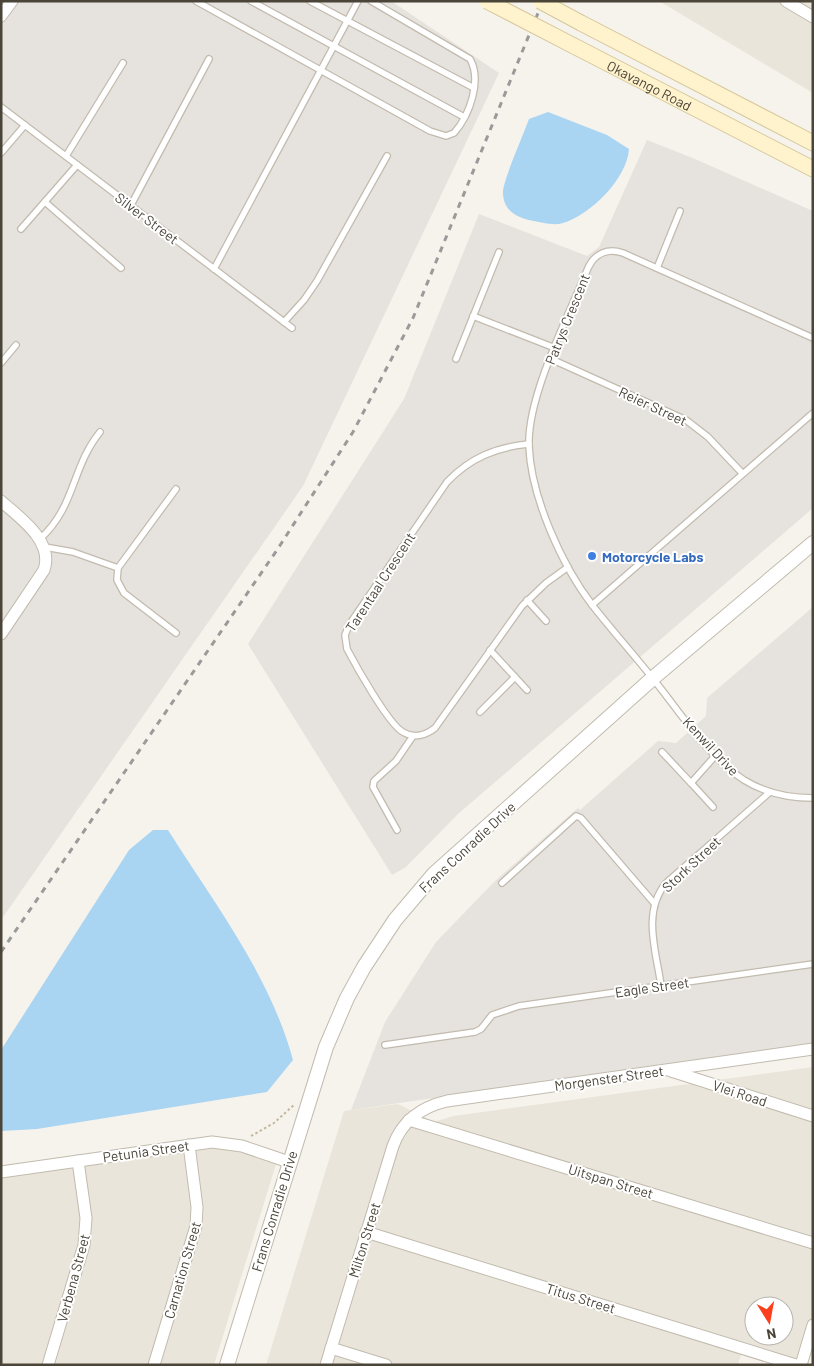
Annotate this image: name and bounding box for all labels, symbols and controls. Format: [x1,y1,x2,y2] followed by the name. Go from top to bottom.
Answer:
[604,56,695,114] street label: Okavango Road
[112,189,182,247] street label: Silver Street
[541,271,593,367] street label: Patrys Crescent
[616,383,690,429] street label: Reier Street
[341,529,419,635] street label: Tarentaal Crescent
[602,548,703,565] place label: Motorcycle Labs
[586,550,598,562] marker: Motorcycle Labs
[680,713,742,779] street label: Kenwil Drive
[415,798,519,896] street label: Frans Conradie Drive
[658,833,724,895] street label: Stork Street
[614,973,690,1001] street label: Eagle Street
[553,1062,665,1094] street label: Morgenster Street
[711,1076,769,1110] street label: Vlei Road
[102,1137,190,1165] street label: Petunia Street
[248,1148,300,1274] street label: Frans Conradie Drive
[566,1160,656,1202] street label: Uitspan Street
[344,1200,384,1280] street label: Milton Street
[160,1220,204,1320] street label: Carnation Street
[53,1232,93,1324] street label: Verbena Street
[544,1279,618,1317] street label: Titus Street
[744,1296,794,1346] north arrow
[765,1325,778,1343] text: N

